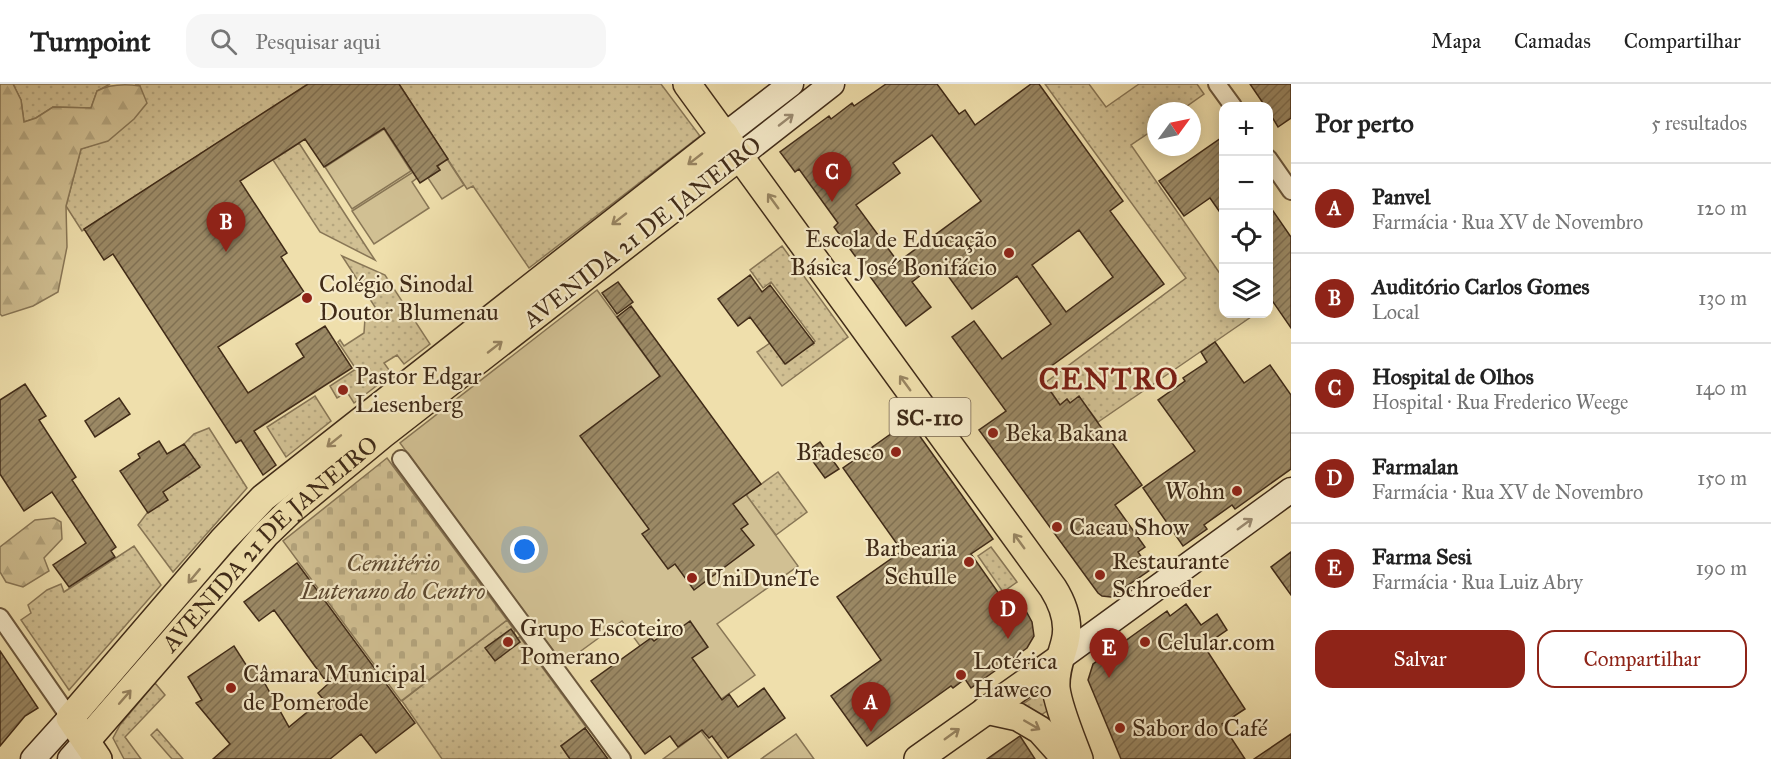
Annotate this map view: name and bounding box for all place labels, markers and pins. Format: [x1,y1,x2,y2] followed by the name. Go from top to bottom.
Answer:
[812,152,852,202] pin: C
[206,202,246,252] pin: B
[790,224,997,282] place label: Escola de Educação Básica José Bonifácio
[1002,246,1016,260] marker: Escola de Educação Básica José Bonifácio
[319,269,499,327] place label: Colégio Sinodal Doutor Blumenau
[300,291,314,305] marker: Colégio Sinodal Doutor Blumenau
[355,361,482,419] place label: Pastor Edgar Liesenberg
[336,383,350,397] marker: Pastor Edgar Liesenberg
[1005,418,1129,448] place label: Beka Bakana
[986,426,1000,440] marker: Beka Bakana
[796,437,884,467] place label: Bradesco
[889,445,903,459] marker: Bradesco
[1165,476,1225,506] place label: Wohn
[1230,484,1244,498] marker: Wohn
[1069,512,1190,542] place label: Cacau Show
[1050,520,1064,534] marker: Cacau Show
[864,533,958,591] place label: Barbearia Schulle
[1112,546,1229,604] place label: Restaurante Schroeder
[962,555,976,569] marker: Barbearia Schulle
[704,563,819,593] place label: UniDuneTe
[1093,568,1107,582] marker: Restaurante Schroeder
[685,571,699,585] marker: UniDuneTe
[988,590,1028,639] pin: D
[520,613,684,671] place label: Grupo Escoteiro Pomerano
[1157,627,1275,657] place label: Celular.com
[1090,628,1128,678] pin: E
[501,635,515,649] marker: Grupo Escoteiro Pomerano
[1138,635,1152,649] marker: Celular.com
[973,646,1058,704] place label: Lotérica Haweco
[243,659,427,717] place label: Câmara Municipal de Pomerode
[954,668,968,682] marker: Lotérica Haweco
[224,681,238,695] marker: Câmara Municipal de Pomerode
[852,682,890,732] pin: A
[1132,713,1268,743] place label: Sabor do Café
[1113,721,1127,735] marker: Sabor do Café

